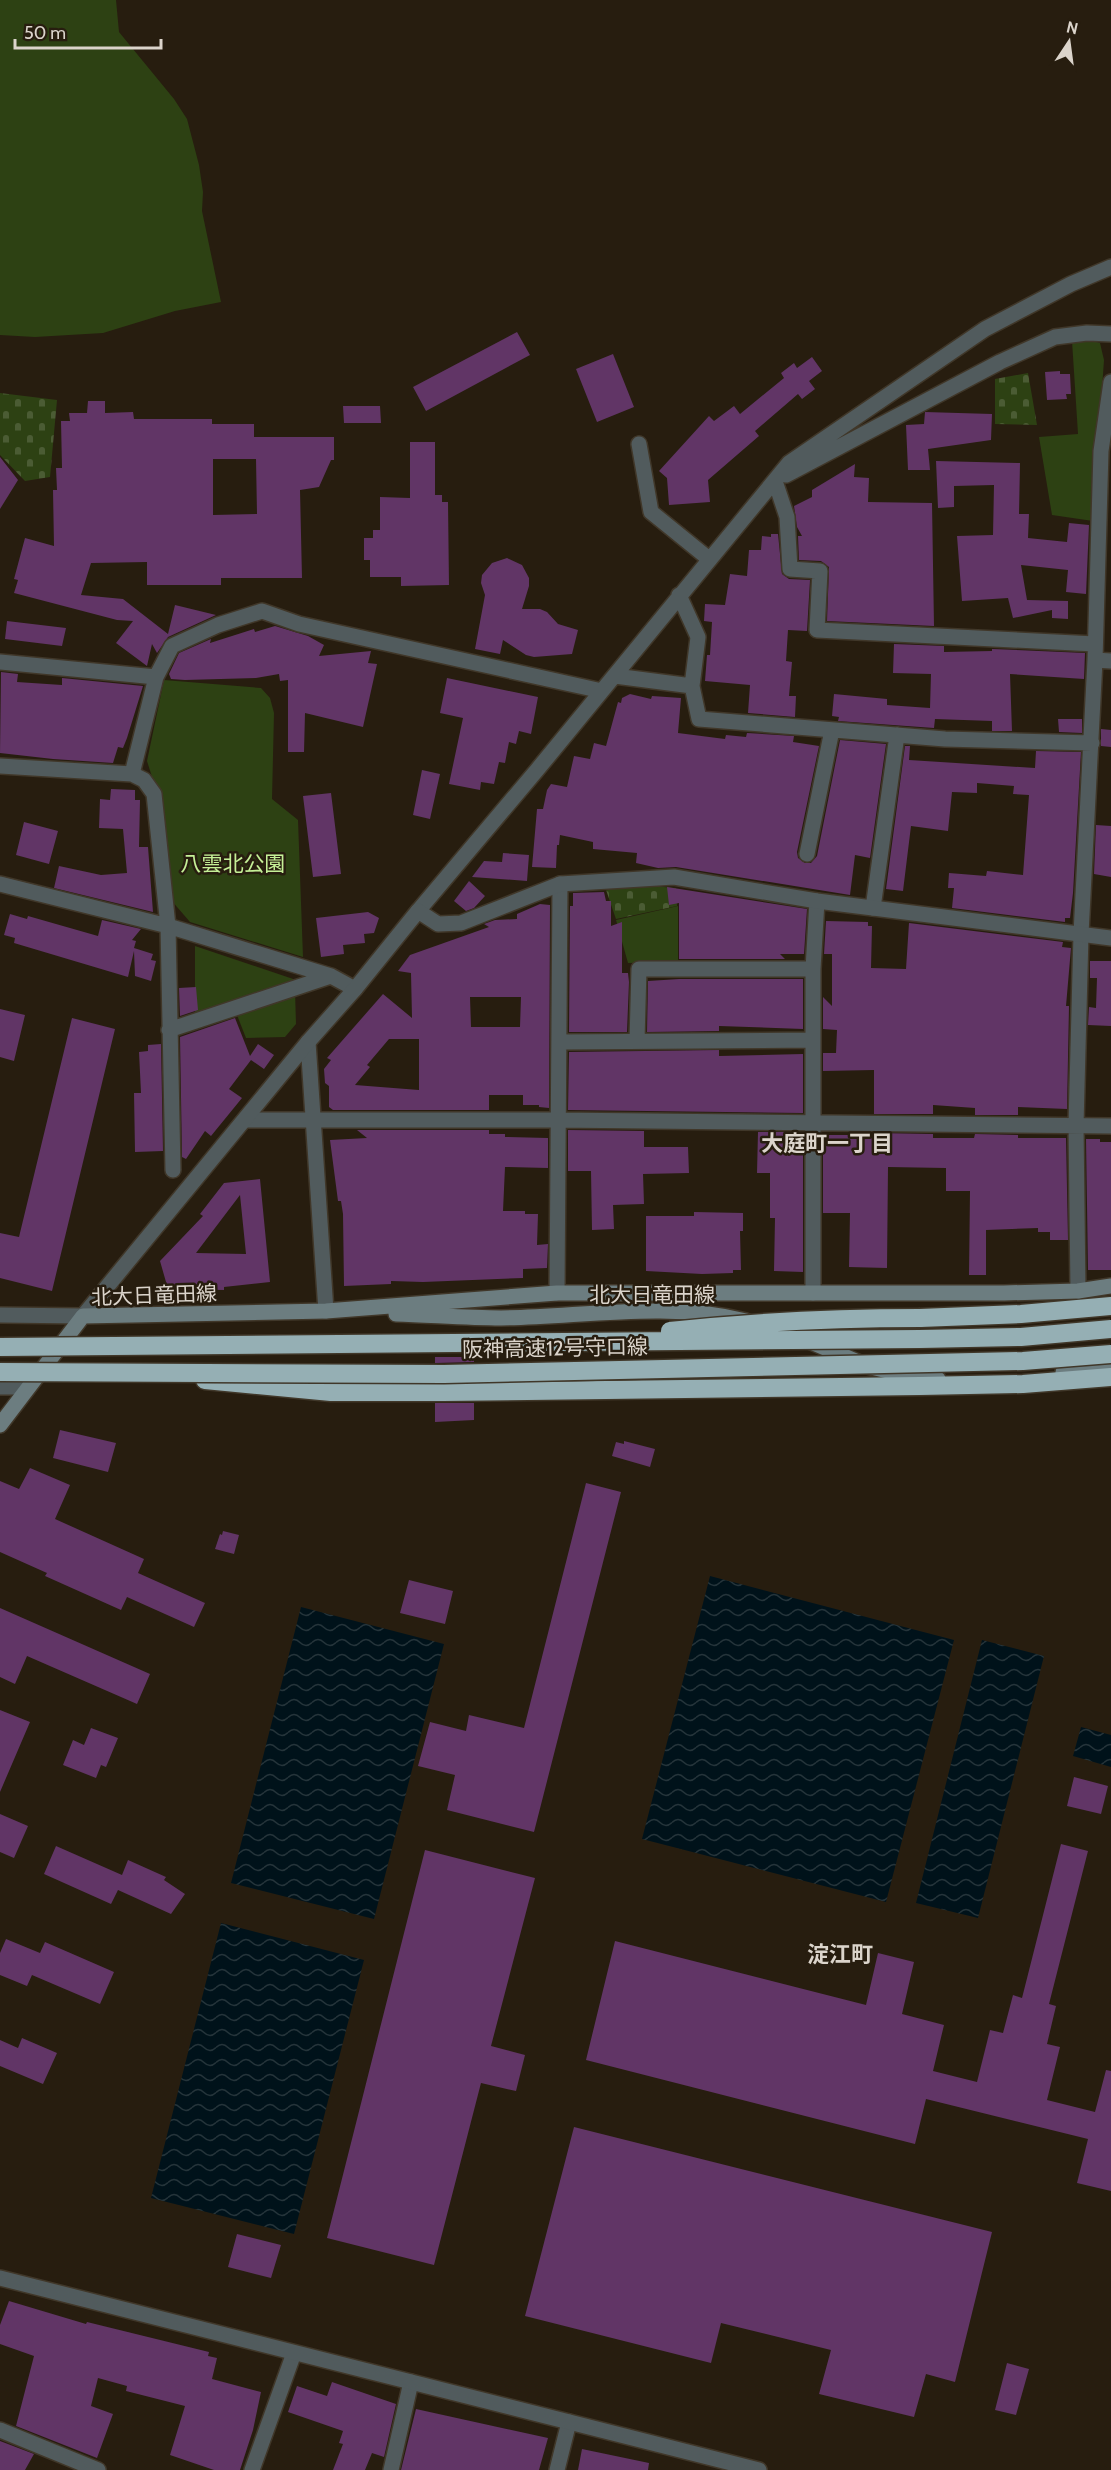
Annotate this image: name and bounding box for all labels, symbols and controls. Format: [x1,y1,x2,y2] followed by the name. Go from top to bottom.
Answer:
[15,12,160,50] scale bar
[1039,12,1099,72] north arrow
[1065,17,1080,38] text: N
[24,22,66,44] text: 50 m
[181,851,286,876] park label: 八雲北公園
[761,1130,893,1157] district label: 大庭町一丁目
[91,1280,217,1310] street label: 北大日竜田線
[589,1282,715,1307] street label: 北大日竜田線
[462,1334,648,1362] street label: 阪神高速12号守口線
[807,1941,873,1968] district label: 淀江町

